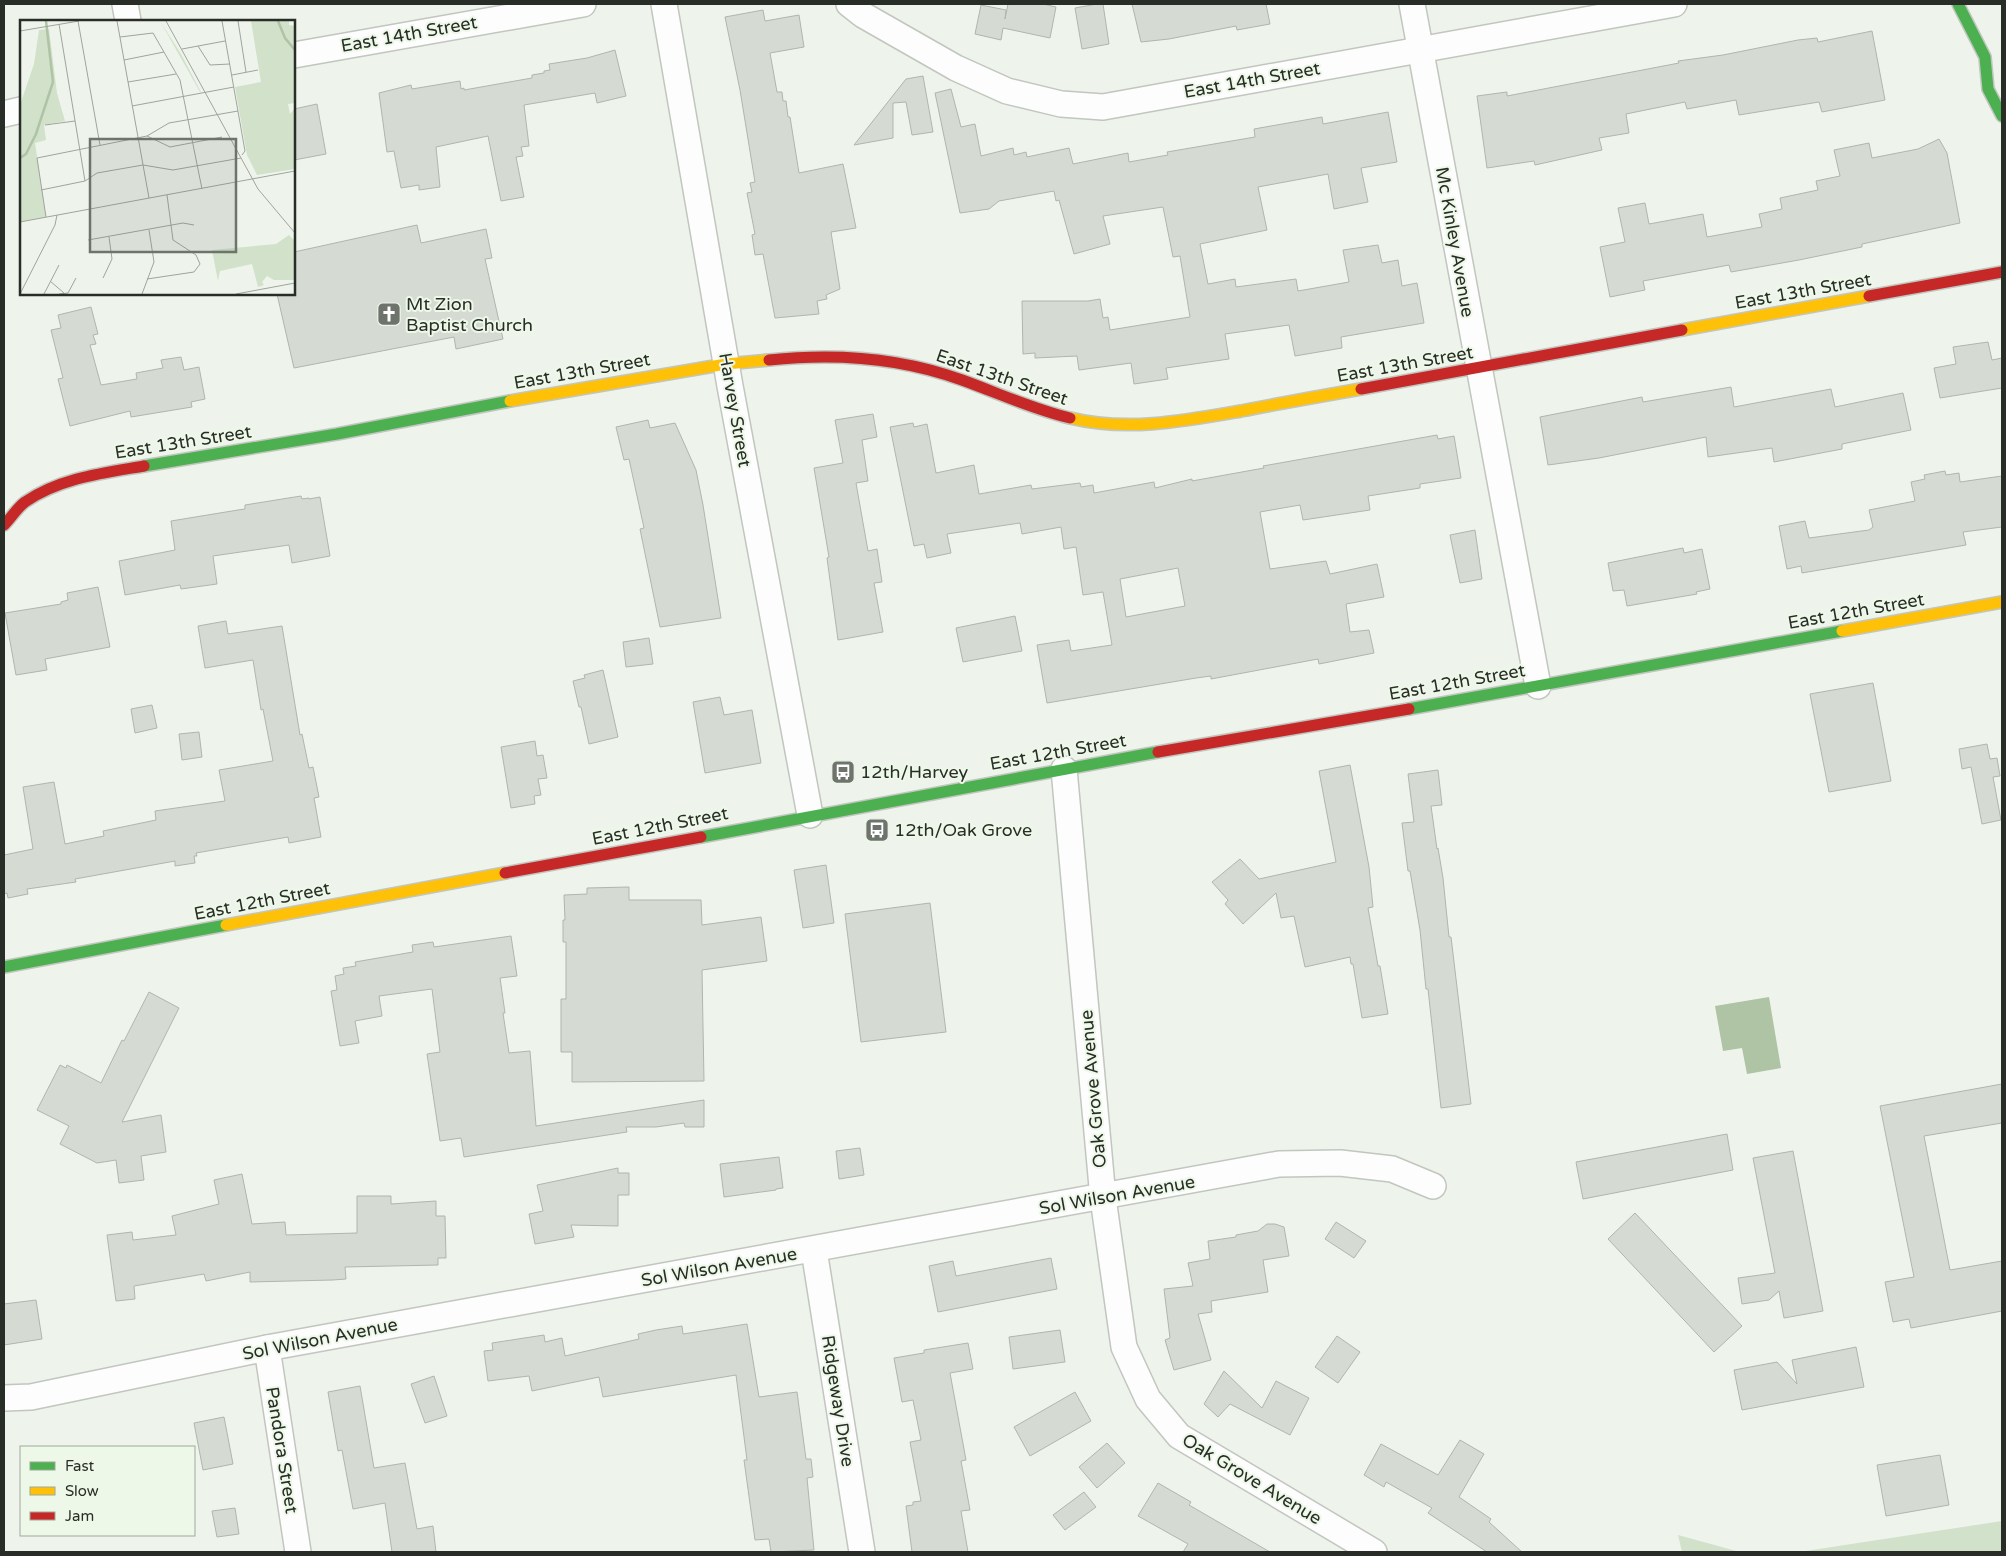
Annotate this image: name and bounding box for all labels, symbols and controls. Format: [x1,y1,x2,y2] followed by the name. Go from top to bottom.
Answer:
[339,11,479,57] street label: East 14th Street
[20,20,295,295] inset map
[1182,57,1322,103] street label: East 14th Street
[1431,165,1479,319] street label: Mc Kinley Avenue
[1733,268,1873,314] street label: East 13th Street
[406,293,533,336] place label: Mt Zion Baptist Church
[376,301,402,327] church icon: Mt Zion Baptist Church
[1335,341,1475,387] street label: East 13th Street
[933,344,1071,410] street label: East 13th Street
[512,348,652,394] street label: East 13th Street
[714,351,756,469] street label: Harvey Street
[113,420,253,464] street label: East 13th Street
[1786,588,1926,634] street label: East 12th Street
[1387,659,1527,705] street label: East 12th Street
[988,729,1128,775] street label: East 12th Street
[830,759,856,785] bus stop icon: 12th/Harvey
[860,761,969,783] place label: 12th/Harvey
[590,802,730,850] street label: East 12th Street
[864,817,890,843] bus stop icon: 12th/Oak Grove
[894,819,1032,841] place label: 12th/Oak Grove
[192,877,332,925] street label: East 12th Street
[1075,1009,1111,1169] street label: Oak Grove Avenue
[1037,1170,1197,1220] street label: Sol Wilson Avenue
[639,1242,799,1292] street label: Sol Wilson Avenue
[240,1313,400,1365] street label: Sol Wilson Avenue
[817,1334,859,1468] street label: Ridgeway Drive
[261,1385,303,1515] street label: Pandora Street
[1178,1429,1326,1529] street label: Oak Grove Avenue
[20,1446,195,1536] legend
[65,1457,95,1475] text: Fast
[65,1482,99,1500] text: Slow
[65,1507,94,1525] text: Jam

